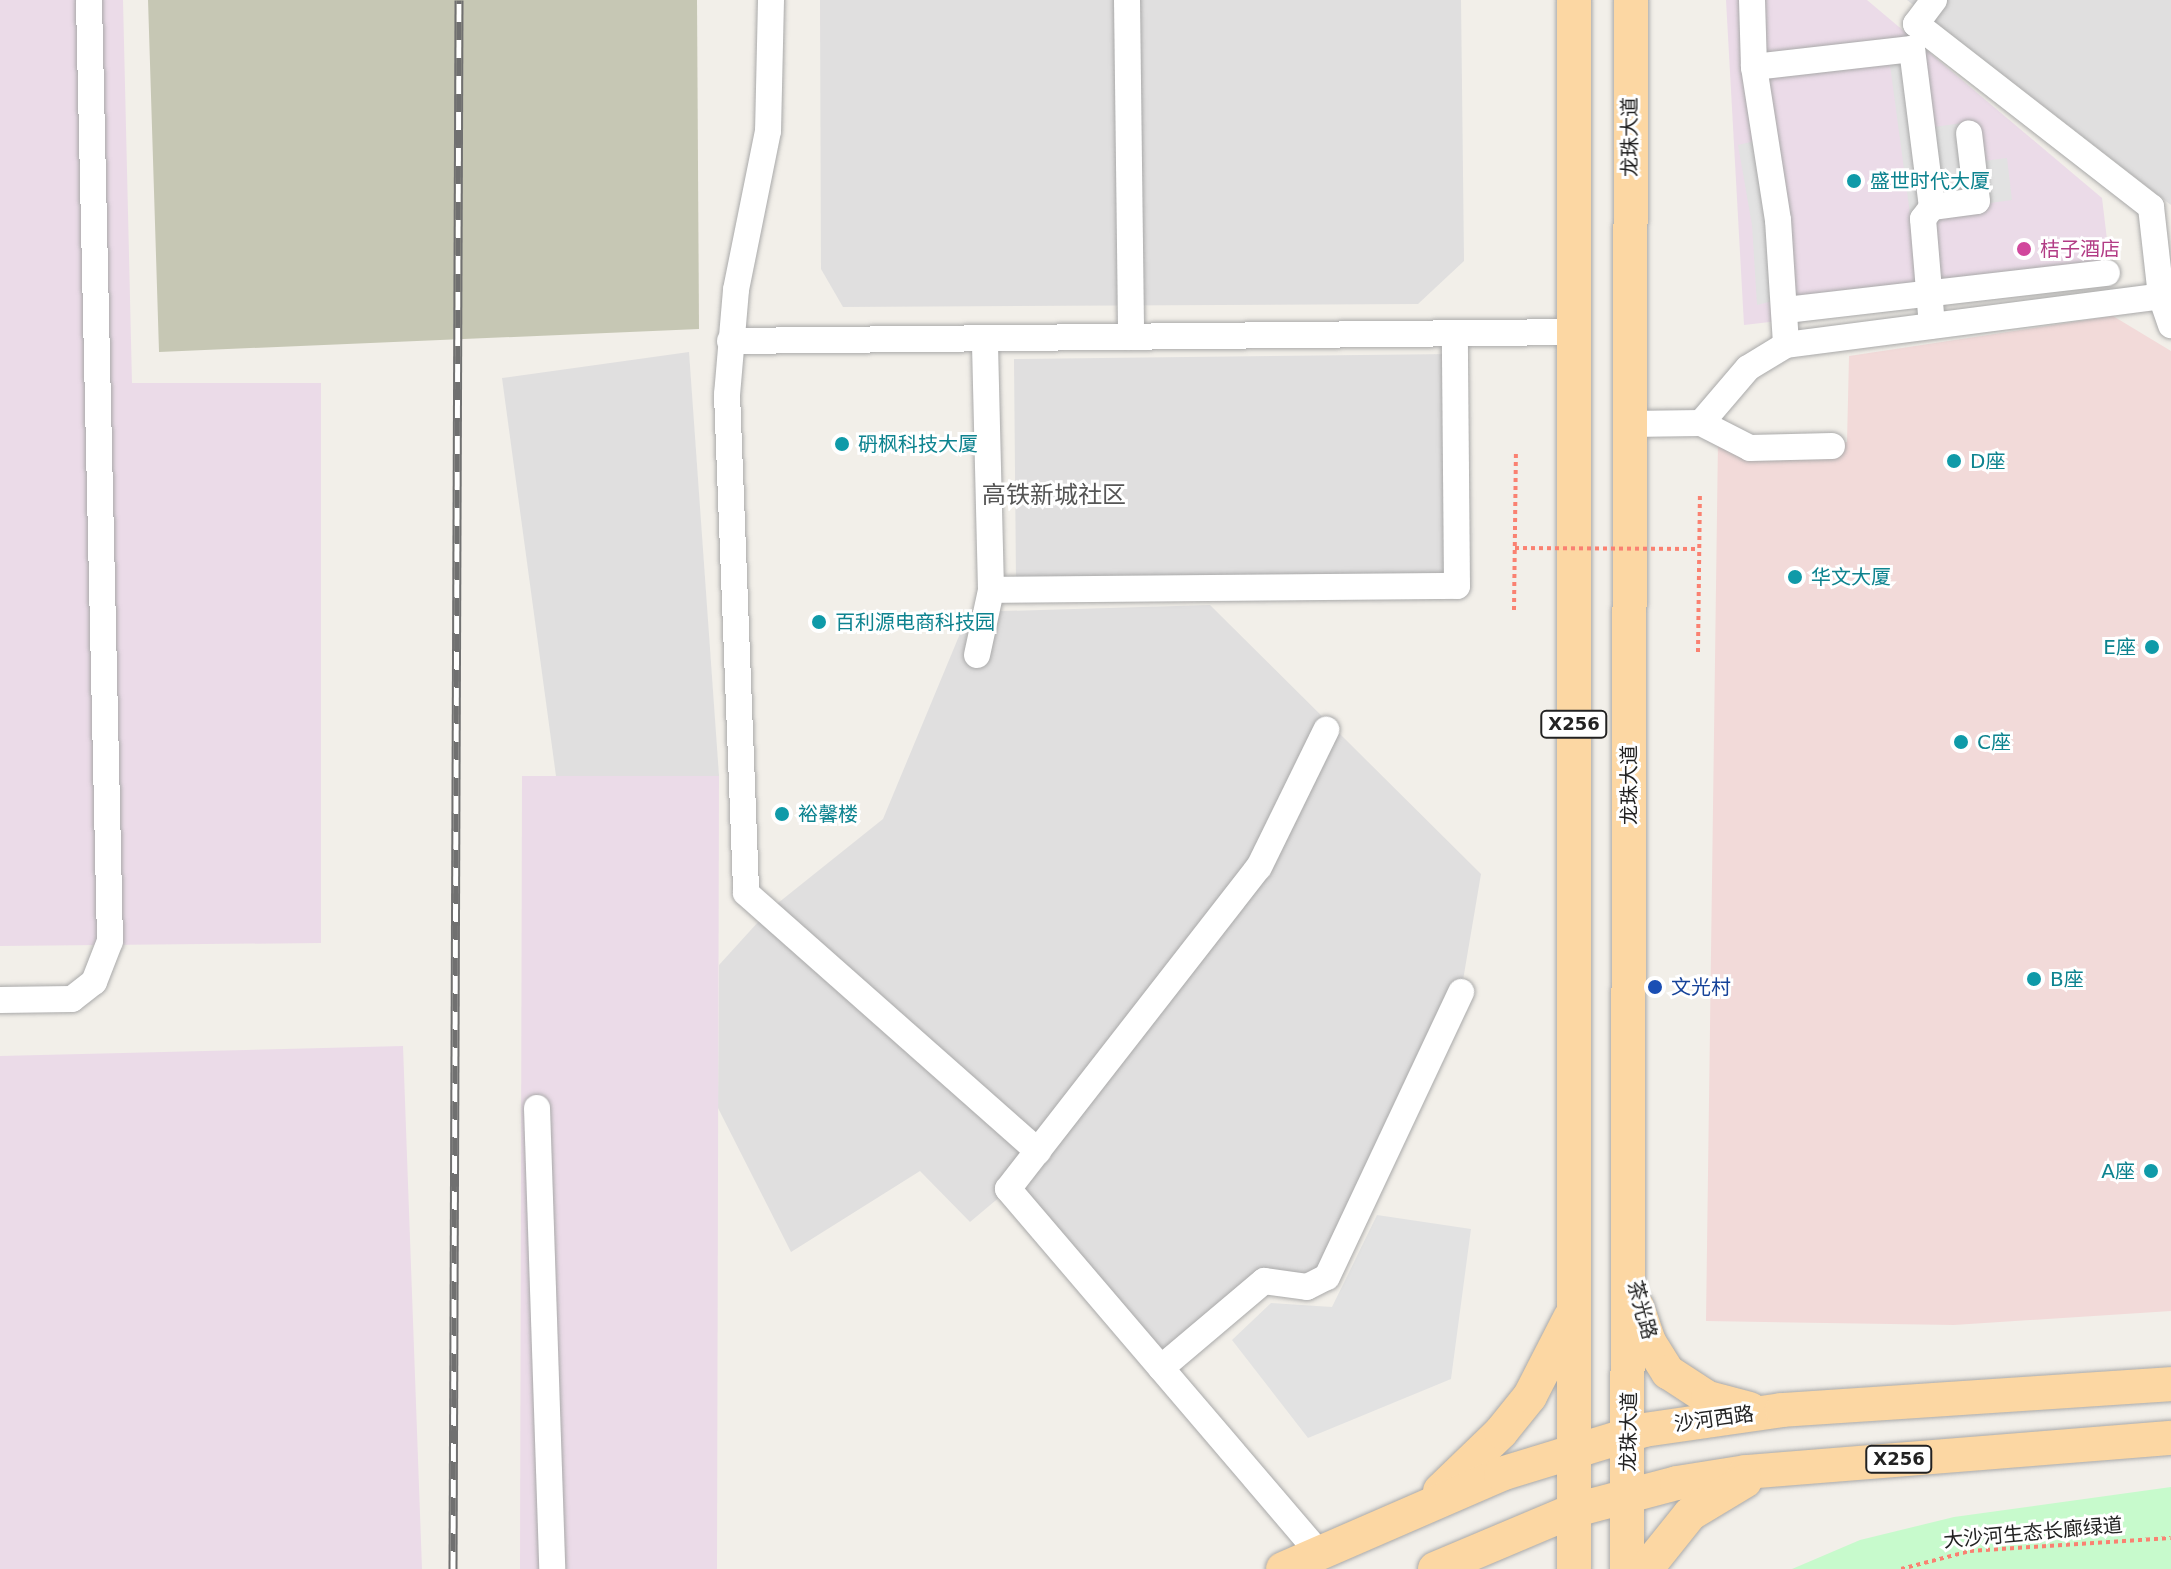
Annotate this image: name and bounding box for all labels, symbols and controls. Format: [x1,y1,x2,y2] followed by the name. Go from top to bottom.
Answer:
[1618,97,1642,177] street label: 龙珠大道
[1870,169,1990,193] place label: 盛世时代大厦
[1845,172,1863,190] marker: 盛世时代大厦
[2040,237,2120,261] place label: 桔子酒店
[2015,240,2033,258] marker: 桔子酒店
[858,432,978,456] place label: 砃枫科技大厦
[833,435,851,453] marker: 砃枫科技大厦
[1970,449,2005,473] place label: D座
[1945,452,1963,470] marker: D座
[982,482,1126,510] district label: 高铁新城社区
[1811,565,1891,589] place label: 华文大厦
[1786,568,1804,586] marker: 华文大厦
[835,610,995,634] place label: 百利源电商科技园
[810,613,828,631] marker: 百利源电商科技园
[2103,635,2136,659] place label: E座
[2143,638,2161,656] marker: E座
[1540,710,1608,738] road number: X256
[1977,730,2011,754] place label: C座
[1952,733,1970,751] marker: C座
[1617,745,1641,825] street label: 龙珠大道
[798,802,858,826] place label: 裕馨楼
[773,805,791,823] marker: 裕馨楼
[2050,967,2084,991] place label: B座
[2025,970,2043,988] marker: B座
[1671,975,1731,999] place label: 文光村
[1646,978,1664,996] marker: 文光村
[2101,1159,2135,1183] place label: A座
[2142,1162,2160,1180] marker: A座
[1623,1278,1661,1342] street label: 茶光路
[1616,1392,1642,1472] street label: 龙珠大道
[1673,1402,1755,1436] street label: 沙河西路
[1865,1445,1933,1473] road number: X256
[1942,1513,2124,1553] street label: 大沙河生态长廊绿道

